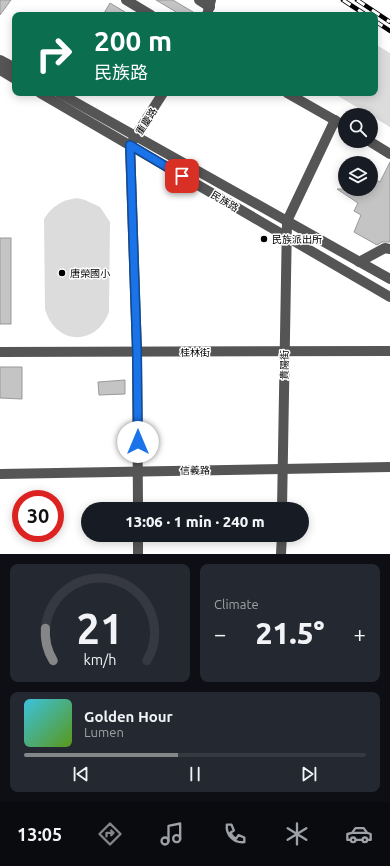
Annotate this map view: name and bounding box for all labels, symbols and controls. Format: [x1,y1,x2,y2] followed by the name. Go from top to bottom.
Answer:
[94,25,172,56] text: 200 m
[28,28,80,80] icon: right
[94,62,148,82] text: 民族路
[134,106,159,137] street label: 重慶路
[338,108,378,196] map controls
[338,108,378,148] button: search
[338,156,378,196] button: layers
[165,159,199,193] pin
[171,165,193,187] icon: arrive
[209,189,240,214] street label: 民族路
[259,234,269,244] marker: 民族派出所
[272,234,322,245] place label: 民族派出所
[57,268,67,278] marker: 唐榮國小
[70,268,110,279] place label: 唐榮國小
[180,347,210,358] street label: 桂林街
[279,350,290,380] street label: 貴陽街
[117,421,159,463] position arrow
[180,465,210,476] street label: 信義路
[12,490,64,542] speed limit sign: 30
[125,513,265,530] text: 13:06 · 1 min · 240 m
[214,597,259,611] text: Climate
[77,605,123,652] text: 21
[255,616,325,650] text: 21.5°
[214,621,226,646] text: −
[354,621,366,646] text: +
[84,652,116,668] text: km/h
[84,708,173,725] text: Golden Hour
[84,725,124,739] text: Lumen
[70,763,92,785] icon: previous
[184,763,206,785] icon: pause
[298,763,320,785] icon: next
[96,820,124,848] icon: directions
[158,820,186,848] icon: music
[221,820,249,848] icon: phone
[283,820,311,848] icon: climate
[345,820,373,848] icon: car
[17,824,62,844] text: 13:05

